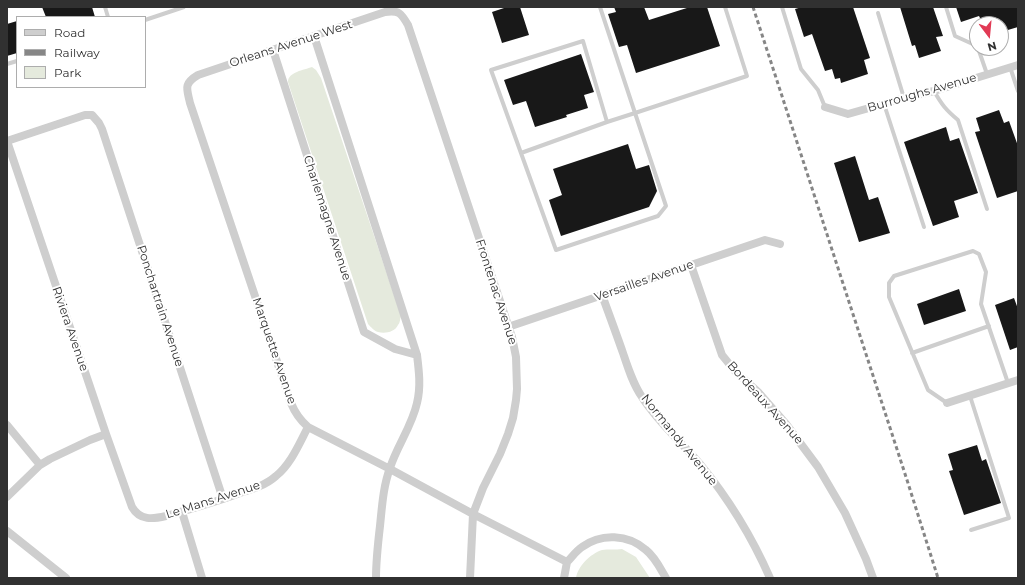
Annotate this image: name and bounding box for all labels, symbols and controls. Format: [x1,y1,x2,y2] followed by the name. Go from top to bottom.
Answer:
[16,16,146,88] legend
[969,16,1009,56] north arrow
[228,17,354,71] street label: Orleans Avenue West
[54,25,85,40] text: Road
[986,39,998,55] text: N
[54,45,100,60] text: Railway
[54,65,81,80] text: Park
[866,71,978,115] street label: Burroughs Avenue
[300,154,354,282] street label: Charlemagne Avenue
[472,237,520,347] street label: Frontenac Avenue
[134,243,186,369] street label: Ponchartrain Avenue
[593,257,695,305] street label: Versailles Avenue
[49,285,91,373] street label: Riviera Avenue
[249,296,299,406] street label: Marquette Avenue
[724,359,806,447] street label: Bordeaux Avenue
[638,392,720,488] street label: Normandy Avenue
[164,478,262,522] street label: Le Mans Avenue

